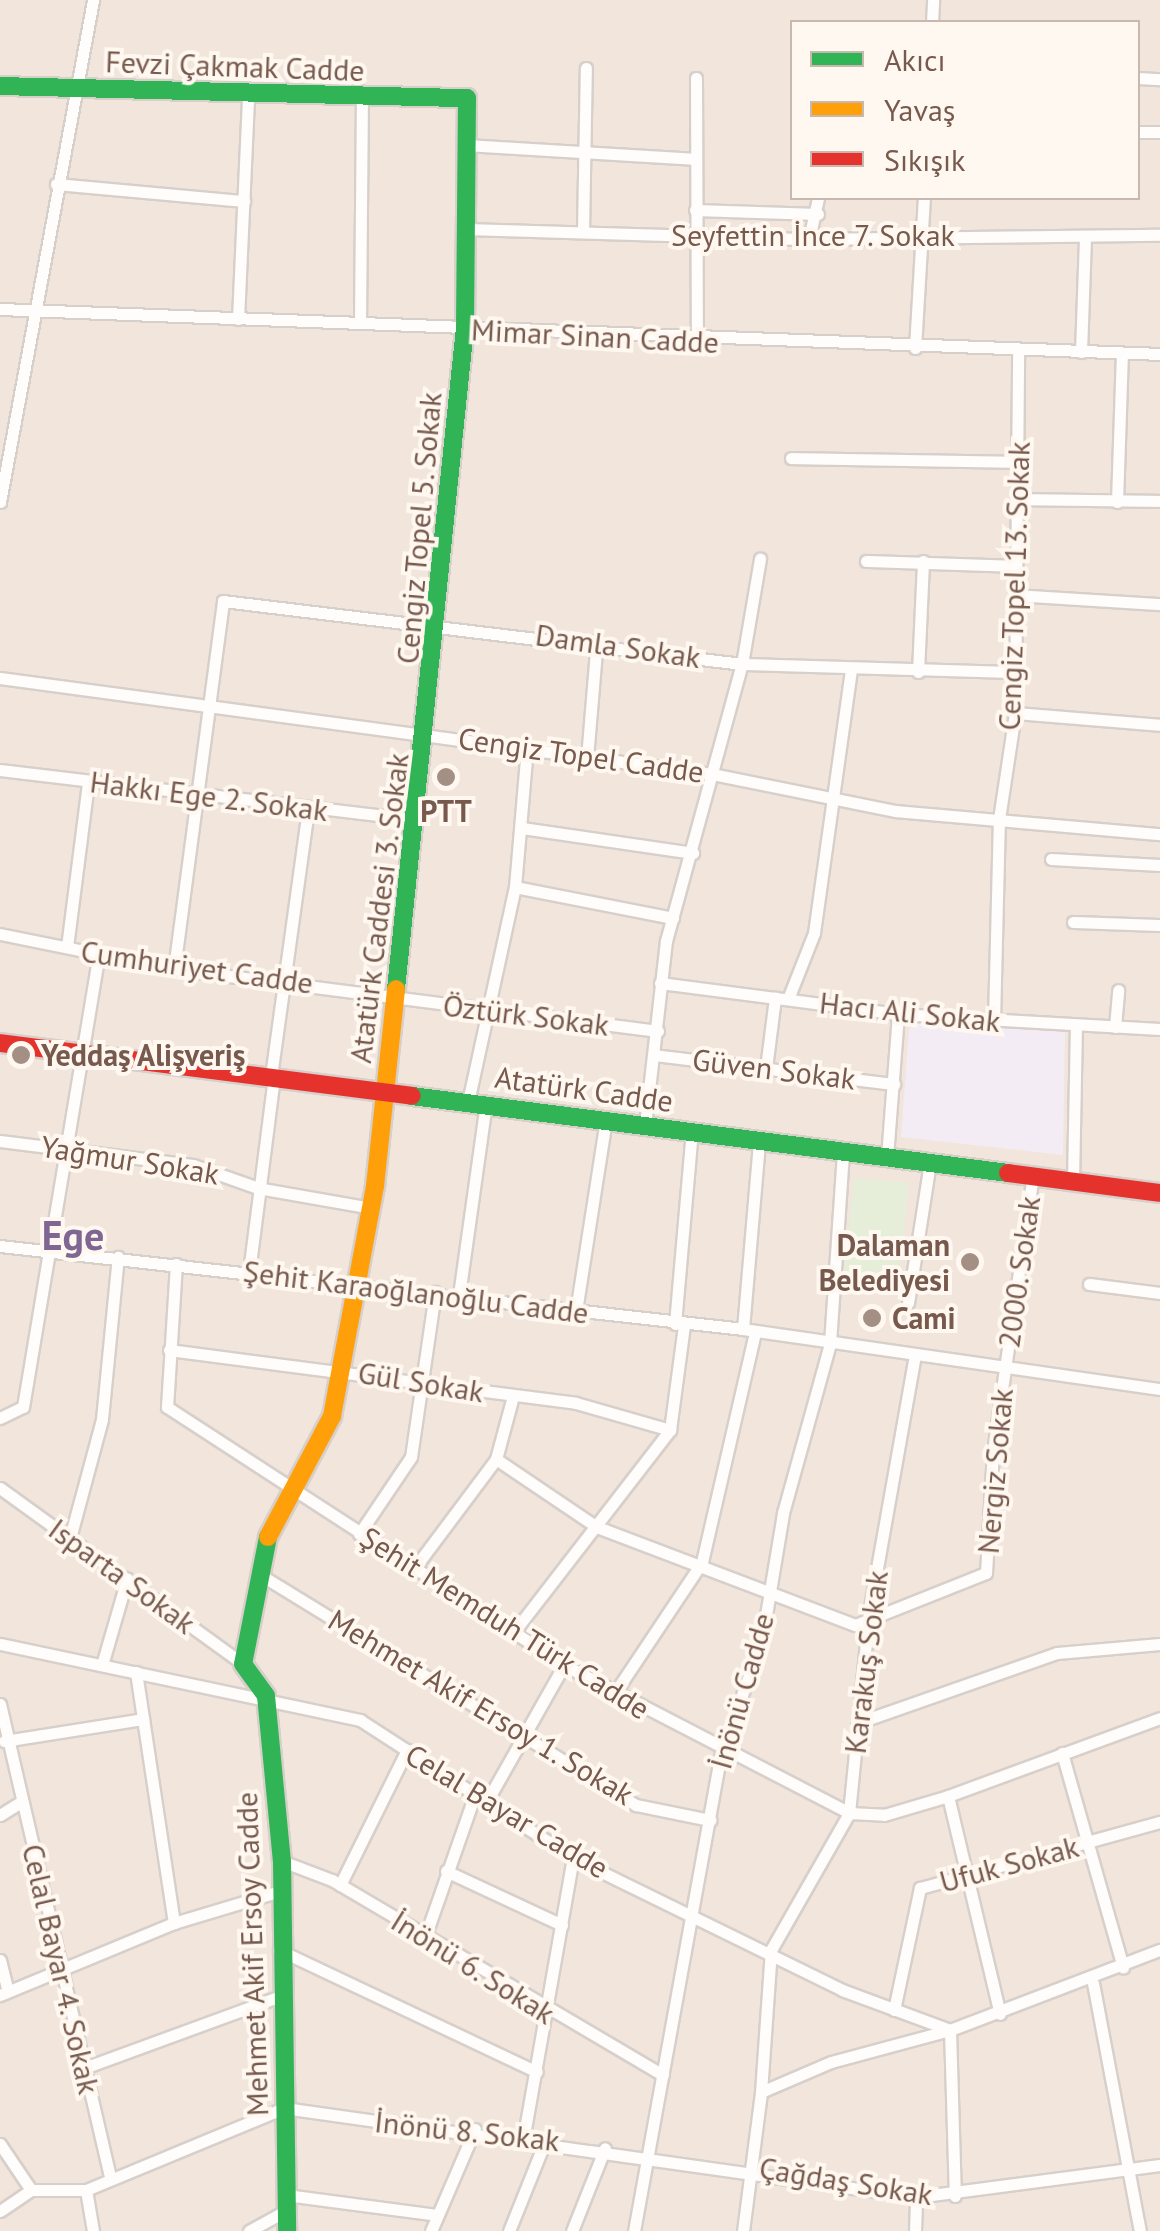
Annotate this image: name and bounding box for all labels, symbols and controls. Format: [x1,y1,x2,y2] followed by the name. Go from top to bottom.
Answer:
[790,20,1140,200] legend
[884,40,946,79] text: Akıcı
[104,43,366,89] street label: Fevzi Çakmak Cadde
[884,90,955,129] text: Yavaş
[884,140,965,179] text: Sıkışık
[670,217,956,253] street label: Seyfettin İnce 7. Sokak
[470,312,720,360] street label: Mimar Sinan Cadde
[389,389,449,667] street label: Cengiz Topel 5. Sokak
[991,439,1037,733] street label: Cengiz Topel 13. Sokak
[533,617,703,675] street label: Damla Sokak
[455,720,707,790] street label: Cengiz Topel Cadde
[342,749,416,1067] street label: Atatürk Caddesi 3. Sokak
[87,763,331,829] street label: Hakkı Ege 2. Sokak
[435,766,457,788] marker: PTT
[420,793,472,829] place label: PTT
[79,933,315,1001] street label: Cumhuriyet Cadde
[817,985,1003,1039] street label: Hacı Ali Sokak
[441,987,611,1043] street label: Öztürk Sokak
[41,1037,247,1073] place label: Yeddaş Alişveriş
[690,1041,858,1097] street label: Güven Sokak
[10,1044,32,1066] marker: Yeddaş Alişveriş
[492,1059,676,1119] street label: Atatürk Cadde
[38,1128,222,1192] street label: Yağmur Sokak
[990,1193,1048,1351] street label: 2000. Sokak
[42,1211,104,1259] district label: Ege
[819,1227,950,1298] place label: Dalaman Belediyesi
[959,1251,981,1273] marker: Dalaman Belediyesi
[241,1253,591,1331] street label: Şehit Karaoğlanoğlu Cadde
[892,1300,956,1336] place label: Cami
[861,1307,883,1329] marker: Cami
[356,1354,486,1410] street label: Gül Sokak
[970,1386,1020,1556] street label: Nergiz Sokak
[42,1511,202,1641] street label: Isparta Sokak
[353,1519,657,1727] street label: Şehit Memduh Türk Cadde
[837,1568,895,1756] street label: Karakuş Sokak
[320,1600,642,1814] street label: Mehmet Akif Ersoy 1. Sokak
[703,1609,781,1773] street label: İnönü Cadde
[399,1736,615,1886] street label: Celal Bayar Cadde
[228,1790,276,2118] street label: Mehmet Akif Ersoy Cadde
[935,1828,1083,1900] street label: Ufuk Sokak
[14,1839,108,2099] street label: Celal Bayar 4. Sokak
[384,1902,562,2032] street label: İnönü 6. Sokak
[372,2103,562,2159] street label: İnönü 8. Sokak
[757,2150,935,2212] street label: Çağdaş Sokak

